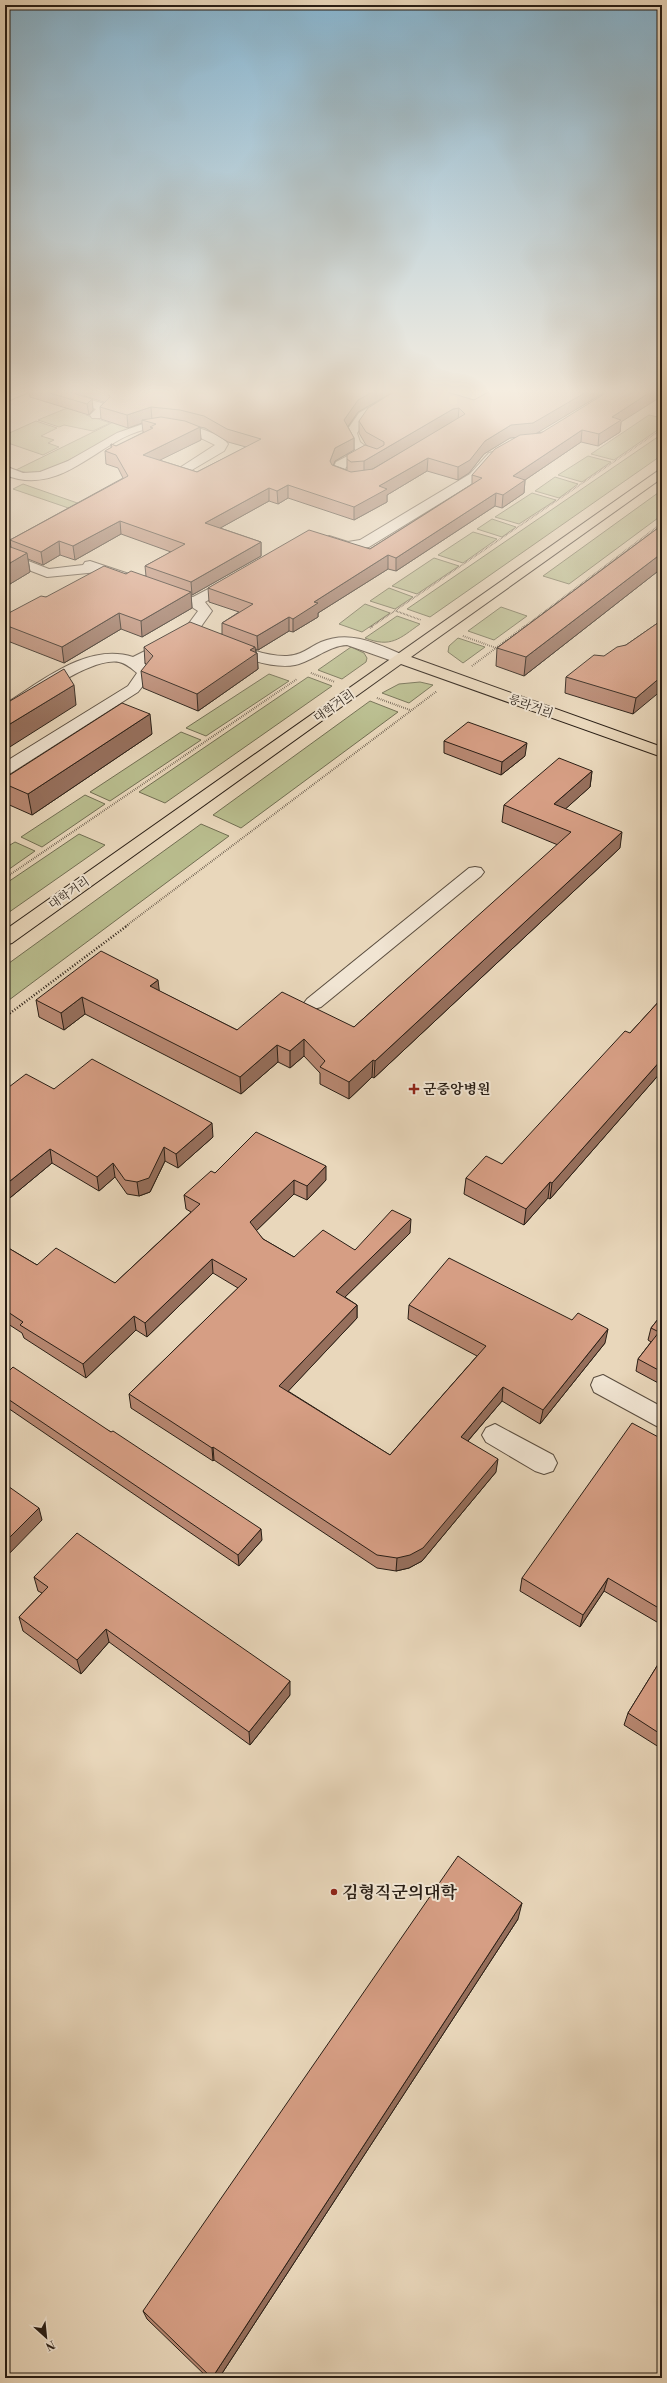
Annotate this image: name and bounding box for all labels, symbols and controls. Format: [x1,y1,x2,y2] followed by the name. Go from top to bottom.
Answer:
[311,687,358,726] street label: 대학거리
[506,691,555,721] street label: 릉라거리
[46,874,93,913] street label: 대학거리
[423,1081,491,1099] place label: 군중앙병원
[408,1083,420,1095] marker: 군중앙병원
[342,1882,458,1904] place label: 김형직군의대학
[329,1887,339,1897] marker: 김형직군의대학
[26,2317,66,2357] north arrow
[43,2337,57,2353] text: N

